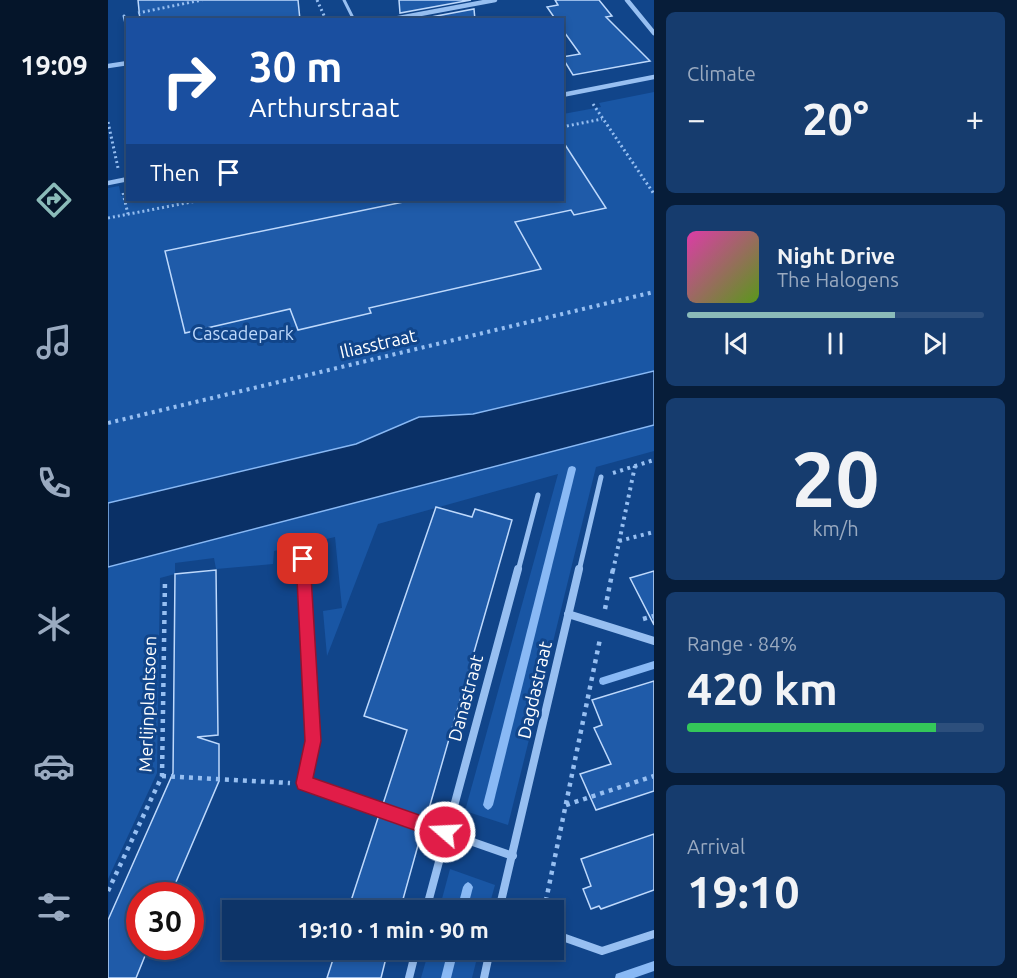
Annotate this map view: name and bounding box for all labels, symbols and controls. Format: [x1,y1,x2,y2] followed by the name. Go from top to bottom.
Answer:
[150,42,228,120] icon: right
[249,43,343,90] text: 30 m
[20,50,88,80] text: 19:09
[687,62,756,85] text: Climate
[249,92,399,122] text: Arthurstraat
[802,93,869,144] text: 20°
[687,100,706,137] text: −
[965,100,984,137] text: +
[212,156,245,189] icon: arrive
[150,160,200,185] text: Then
[33,179,75,221] icon: directions
[777,243,895,268] text: Night Drive
[777,268,899,291] text: The Halogens
[33,321,75,363] icon: music
[192,323,294,343] park label: Cascadepark
[338,325,418,362] street label: Iliasstraat
[720,327,753,360] icon: previous
[819,327,852,360] icon: pause
[918,327,951,360] icon: next
[792,434,879,522] text: 20
[33,462,75,504] icon: phone
[812,517,859,540] text: km/h
[277,533,328,584] pin
[286,542,319,575] icon: arrive
[33,603,75,645] icon: climate
[687,632,797,655] text: Range · 84%
[135,635,159,773] street label: Merlijnplantsoen
[513,639,555,740] street label: Dagdastraat
[444,652,486,743] street label: Danastraat
[687,663,838,714] text: 420 km
[33,745,75,787] icon: car
[413,800,477,864] position arrow
[687,835,745,858] text: Arrival
[687,866,800,917] text: 19:10
[126,882,204,960] speed limit sign: 30
[33,886,75,928] icon: filters
[297,917,489,942] text: 19:10 · 1 min · 90 m

